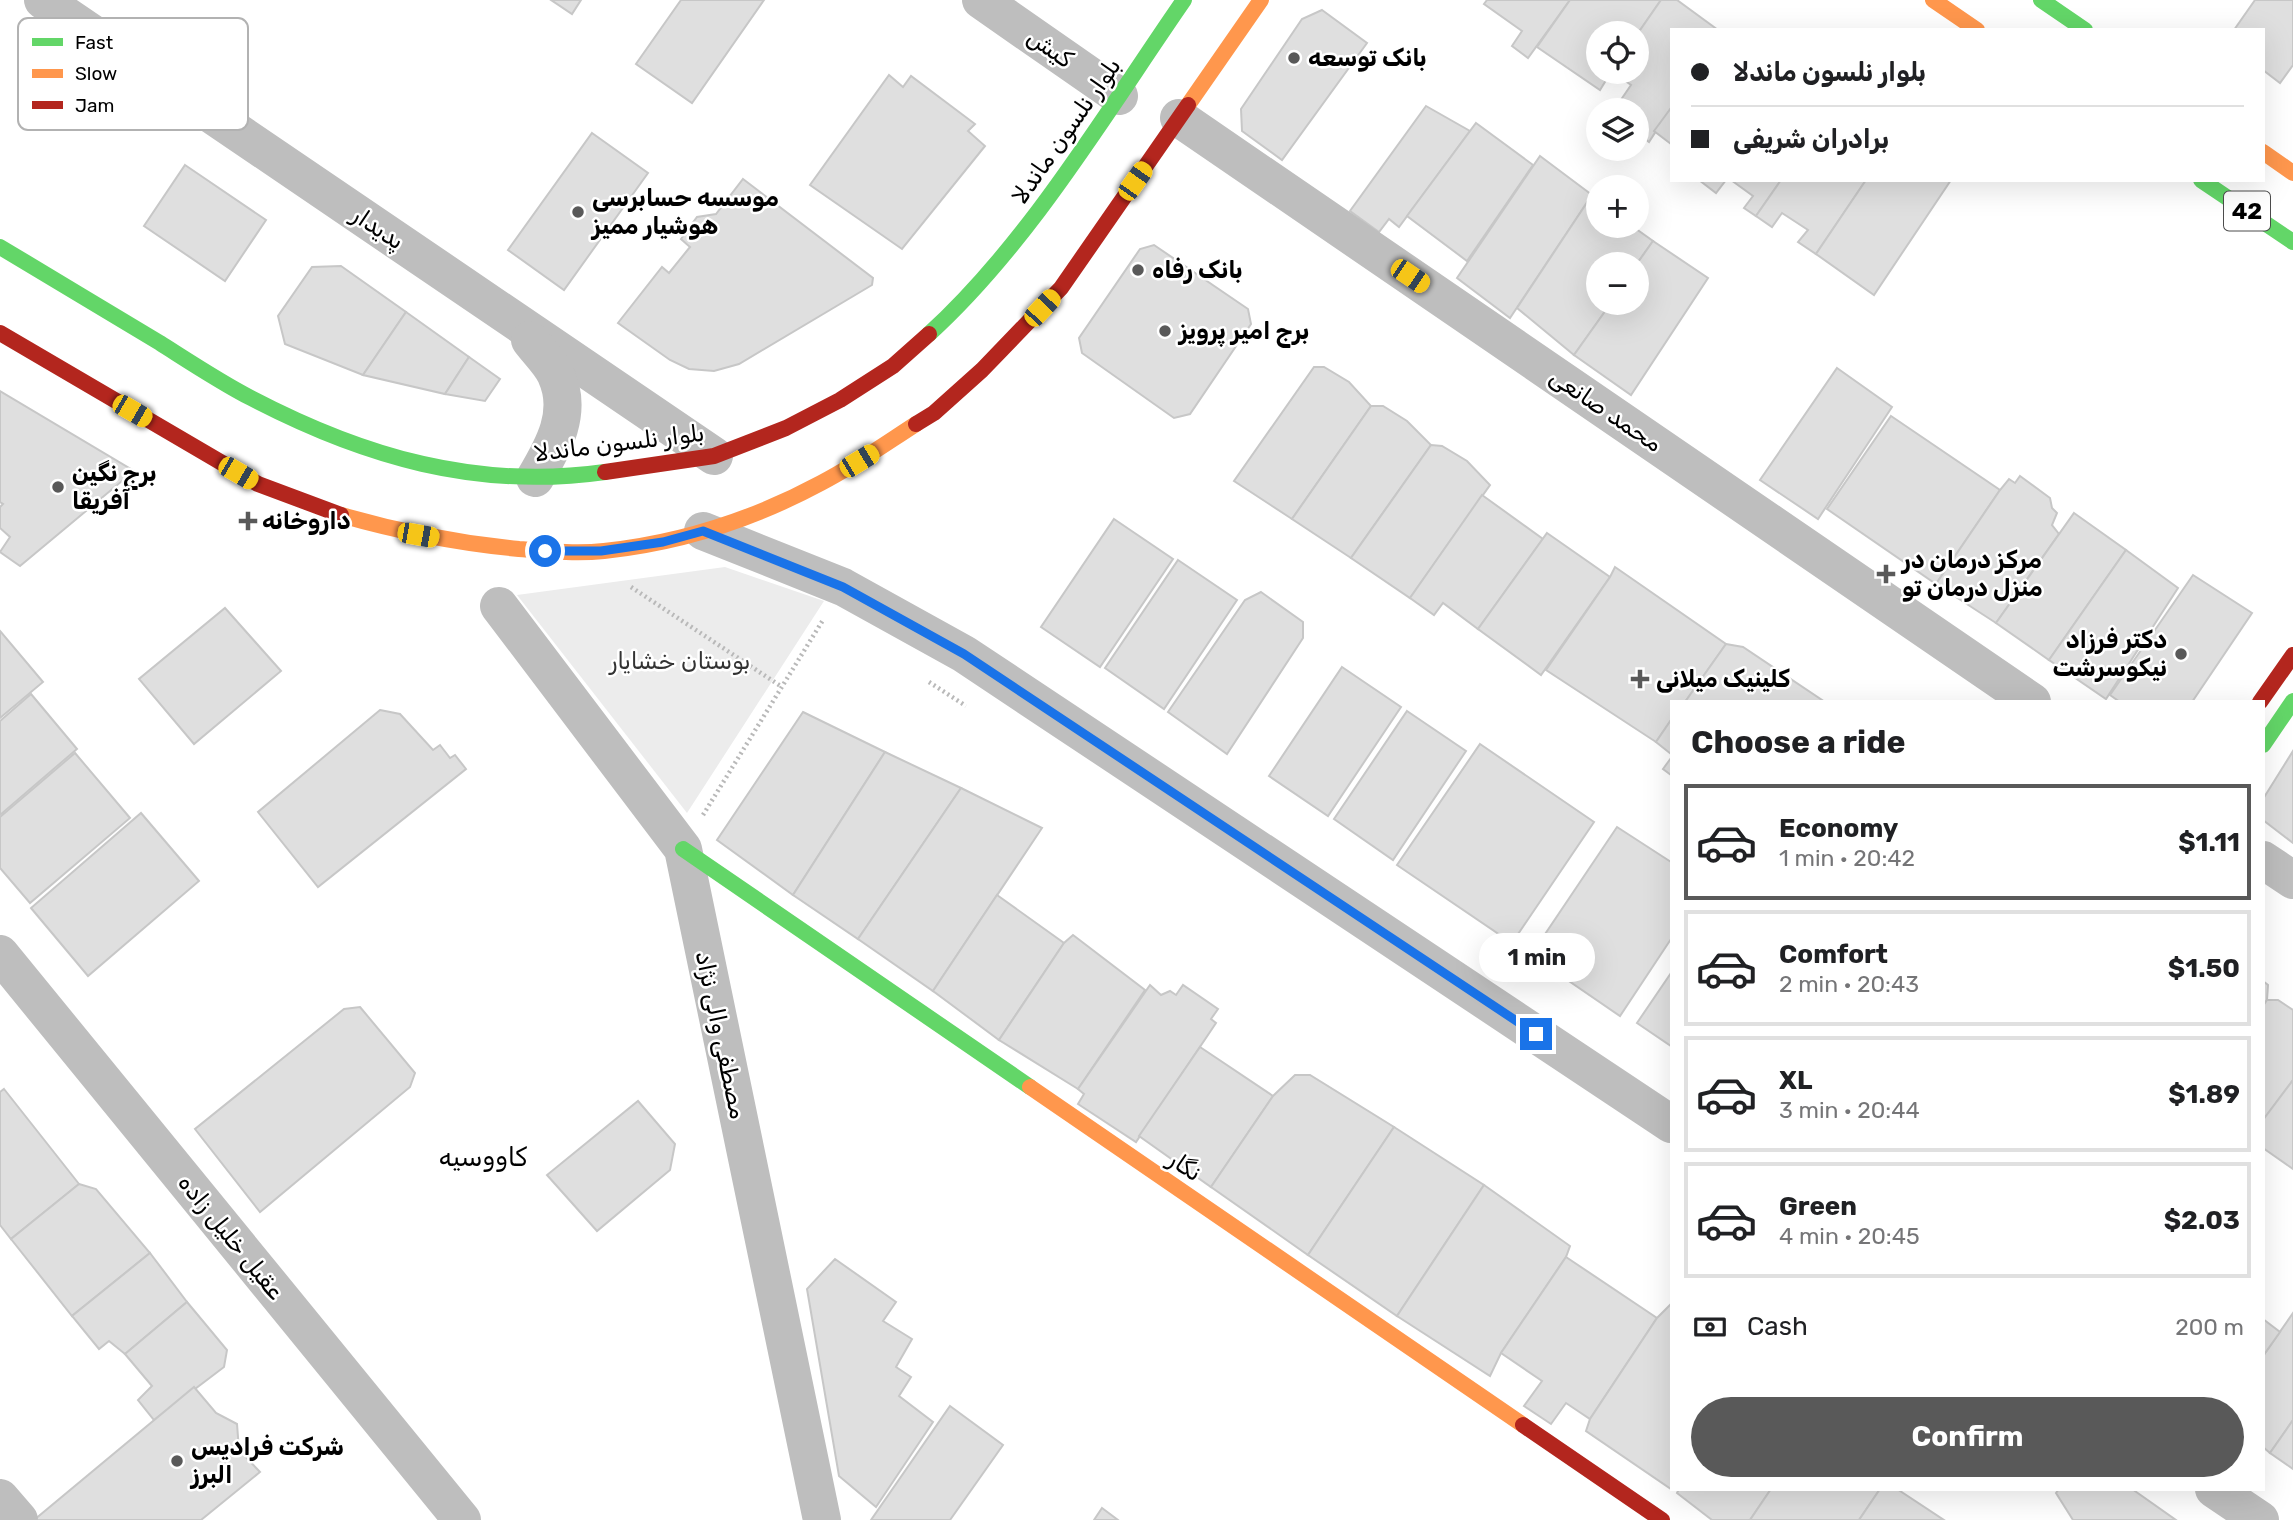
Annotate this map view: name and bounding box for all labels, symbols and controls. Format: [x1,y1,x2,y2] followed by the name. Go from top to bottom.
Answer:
[18,18,248,130] legend
[1586,21,1649,315] map controls
[1586,21,1649,84] button: locate
[1022,22,1078,74] street label: کیش
[75,31,114,54] text: Fast
[1308,44,1427,72] place label: بانک توسعه
[1286,50,1302,66] marker: بانک توسعه
[1005,53,1127,209] street label: بلوار نلسون ماندلا
[1733,57,1926,88] text: بلوار نلسون ماندلا
[75,62,117,85] text: Slow
[75,94,114,117] text: Jam
[1586,98,1649,161] button: layers
[1733,124,1889,155] text: برادران شریفی
[1115,158,1156,204] car
[1586,175,1649,238] button: +
[590,184,779,240] place label: موسسه حسابرسی هوشیار ممیز
[2224,192,2270,230] road number: 42
[344,199,409,257] street label: پدیدار
[570,204,586,220] marker: موسسه حسابرسی هوشیار ممیز
[1586,252,1649,315] button: −
[1152,256,1243,284] place label: بانک رفاه
[1387,256,1434,296] car
[1130,262,1146,278] marker: بانک رفاه
[1020,285,1065,331] car
[1177,317,1309,348] place label: برج امیر پرویز
[1157,323,1173,339] marker: برج امیر پرویز
[1545,362,1667,458] street label: محمد صانعی
[109,391,156,431] car
[532,419,706,467] street label: بلوار نلسون ماندلا
[836,441,883,481] car
[215,453,262,493] car
[72,459,157,515] place label: برج نگین آفریقا
[50,479,66,495] marker: برج نگین آفریقا
[262,507,351,535] place label: داروخانه
[240,513,256,529] marker: داروخانه
[396,521,441,549] car
[529,535,561,567] route start
[1900,546,2043,602] place label: مرکز درمان در منزل درمان تو
[1876,564,1896,584] marker: مرکز درمان در منزل درمان تو
[2052,626,2167,682] place label: دکتر فرزاد نیکوسرشت
[2173,646,2189,662] marker: دکتر فرزاد نیکوسرشت
[607,647,751,675] park label: بوستان خشایار
[1656,665,1790,693] place label: کلینیک میلانی
[1630,669,1650,689] marker: کلینیک میلانی
[1691,723,1905,761] text: Choose a ride
[1695,811,1758,874] icon: car
[1779,813,1898,844] text: Economy
[2178,827,2240,858] text: $1.11
[1779,844,1915,872] text: 1 min · 20:42
[1478,932,1594,982] callout: 1 min
[1695,937,1758,1000] icon: car
[1779,939,1888,970] text: Comfort
[1508,943,1566,971] text: 1 min
[690,948,752,1122] street label: مصطفی والی نژاد
[2168,953,2240,984] text: $1.50
[1779,970,1919,998] text: 2 min · 20:43
[1520,1018,1552,1050] route end
[1695,1063,1758,1126] icon: car
[1779,1065,1812,1096] text: XL
[2168,1079,2240,1110] text: $1.89
[1779,1096,1920,1124] text: 3 min · 20:44
[439,1142,527,1173] district label: کاووسیه
[1161,1144,1207,1187] street label: نگار
[172,1169,290,1305] street label: عقیل خلیل زاده
[1695,1189,1758,1252] icon: car
[1779,1191,1857,1222] text: Green
[2164,1205,2240,1236] text: $2.03
[1779,1222,1920,1250] text: 4 min · 20:45
[1691,1308,1729,1346] icon: cash
[1747,1311,1808,1342] text: Cash
[2175,1313,2244,1341] text: 200 m
[1691,1397,2244,1477] button: Confirm
[189,1433,344,1489] place label: شرکت فرادیس البرز
[169,1453,185,1469] marker: شرکت فرادیس البرز

